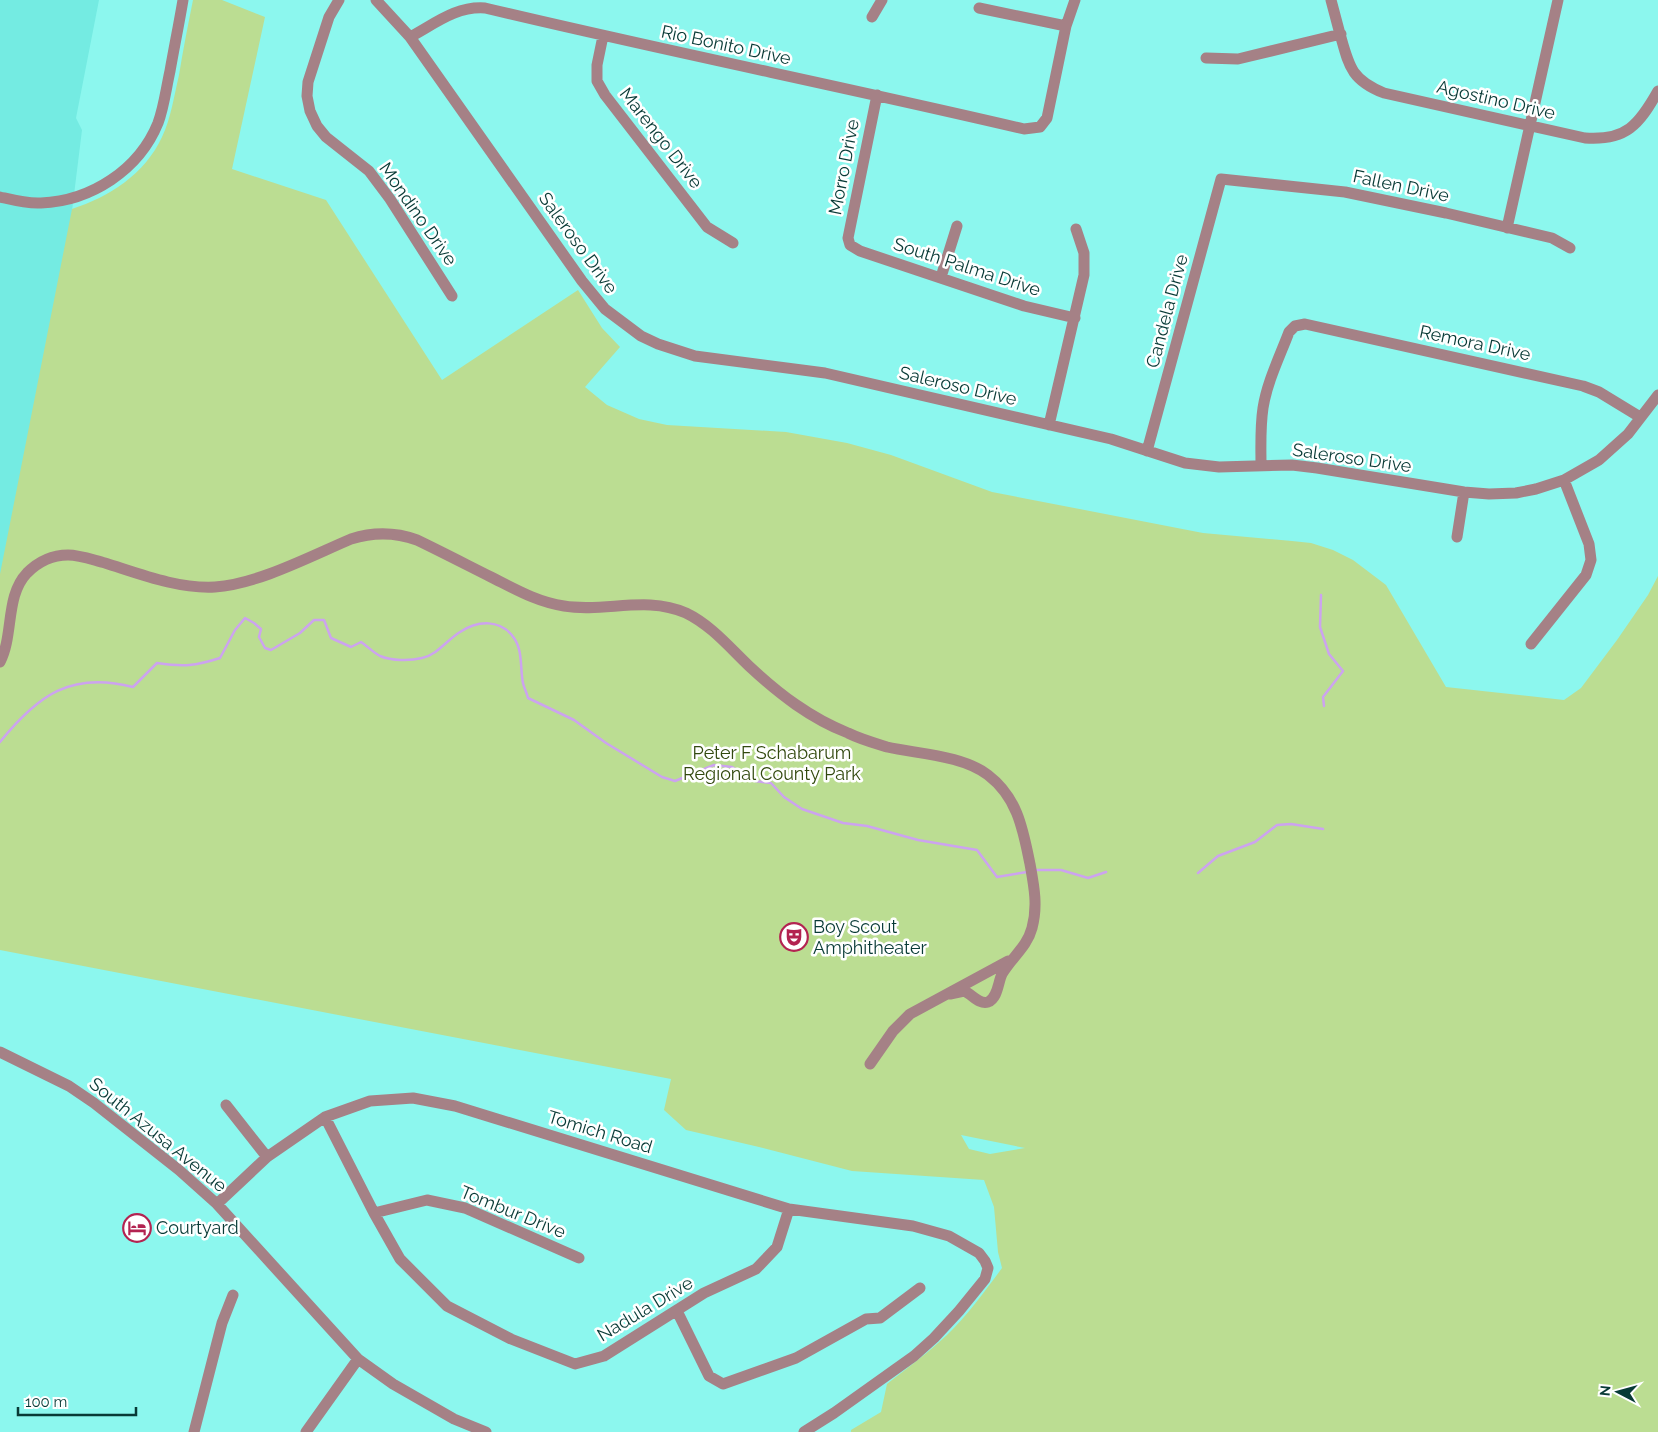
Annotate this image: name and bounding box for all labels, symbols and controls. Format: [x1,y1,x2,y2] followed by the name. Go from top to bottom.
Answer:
[659,21,793,69] street label: Rio Bonito Drive
[1435,76,1558,123] street label: Agostino Drive
[616,83,707,193] street label: Marengo Drive
[824,117,863,216] street label: Morro Drive
[375,158,462,270] street label: Mondino Drive
[1351,165,1451,206] street label: Fallen Drive
[535,188,622,298] street label: Saleroso Drive
[891,233,1044,300] street label: South Palma Drive
[1141,251,1192,370] street label: Candela Drive
[1418,321,1533,365] street label: Remora Drive
[897,362,1019,409] street label: Saleroso Drive
[1291,439,1413,476] street label: Saleroso Drive
[683,742,861,784] park label: Peter F Schabarum Regional County Park
[813,916,927,958] place label: Boy Scout Amphitheater
[779,922,809,952] theatre icon: Boy Scout Amphitheater
[86,1073,231,1197] street label: South Azusa Avenue
[545,1106,655,1157] street label: Tomich Road
[458,1181,569,1242] street label: Tombur Drive
[122,1213,152,1243] hotel icon: Courtyard
[156,1217,239,1238] place label: Courtyard
[593,1272,697,1345] street label: Nadula Drive
[1593,1367,1643,1417] north arrow
[18,1384,135,1416] scale bar
[1597,1384,1614,1397] text: N
[25,1393,67,1411] text: 100 m

